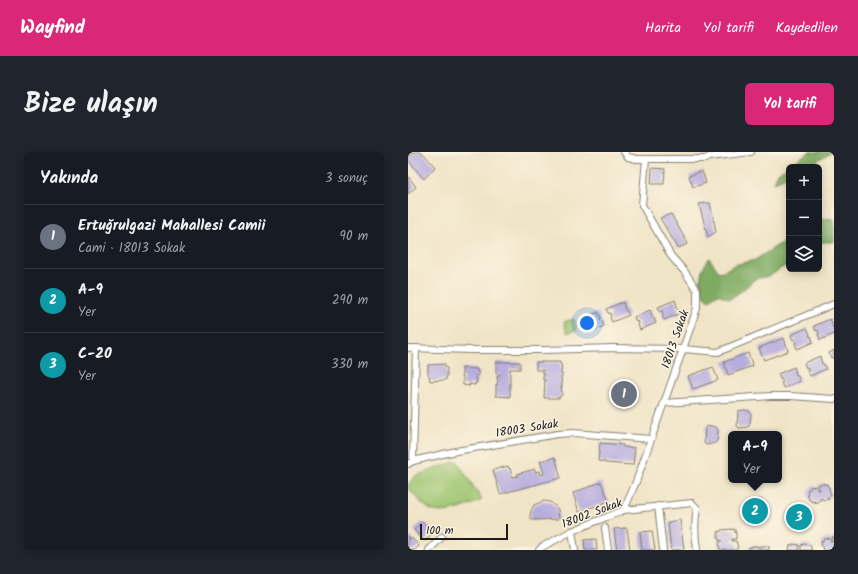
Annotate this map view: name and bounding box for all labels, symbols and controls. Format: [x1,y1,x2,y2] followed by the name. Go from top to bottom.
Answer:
[20,13,85,43] text: Wayfind
[645,17,681,39] text: Harita
[703,17,754,39] text: Yol tarifi
[776,17,838,39] text: Kaydedilen
[24,82,158,127] text: Bize ulaşın
[745,83,834,125] button: Yol tarifi
[786,164,822,272] map controls
[786,164,822,200] button: +
[40,165,98,192] text: Yakında
[325,168,368,189] text: 3 sonuç
[786,200,822,236] button: −
[78,214,265,238] text: Ertuğrulgazi Mahallesi Camii
[51,226,55,247] text: 1
[340,226,368,247] text: 90 m
[786,236,822,272] button: layers
[78,238,185,259] text: Cami · 18013 Sokak
[78,278,103,302] text: A-9
[49,290,57,311] text: 2
[332,290,368,311] text: 290 m
[78,302,96,323] text: Yer
[657,307,695,371] street label: 18013 Sokak
[577,313,597,333] your location
[78,342,112,366] text: C-20
[49,354,57,375] text: 3
[331,354,368,375] text: 330 m
[78,366,96,387] text: Yer
[611,379,637,409] pin: 1
[494,414,560,443] street label: 18003 Sokak
[728,431,782,483] popup
[742,435,768,459] text: A-9
[742,459,760,480] text: Yer
[559,493,626,534] street label: 18002 Sokak
[742,496,768,526] pin: 2
[786,502,812,532] pin: 3
[420,522,508,541] scale bar
[426,522,454,540] text: 100 m

